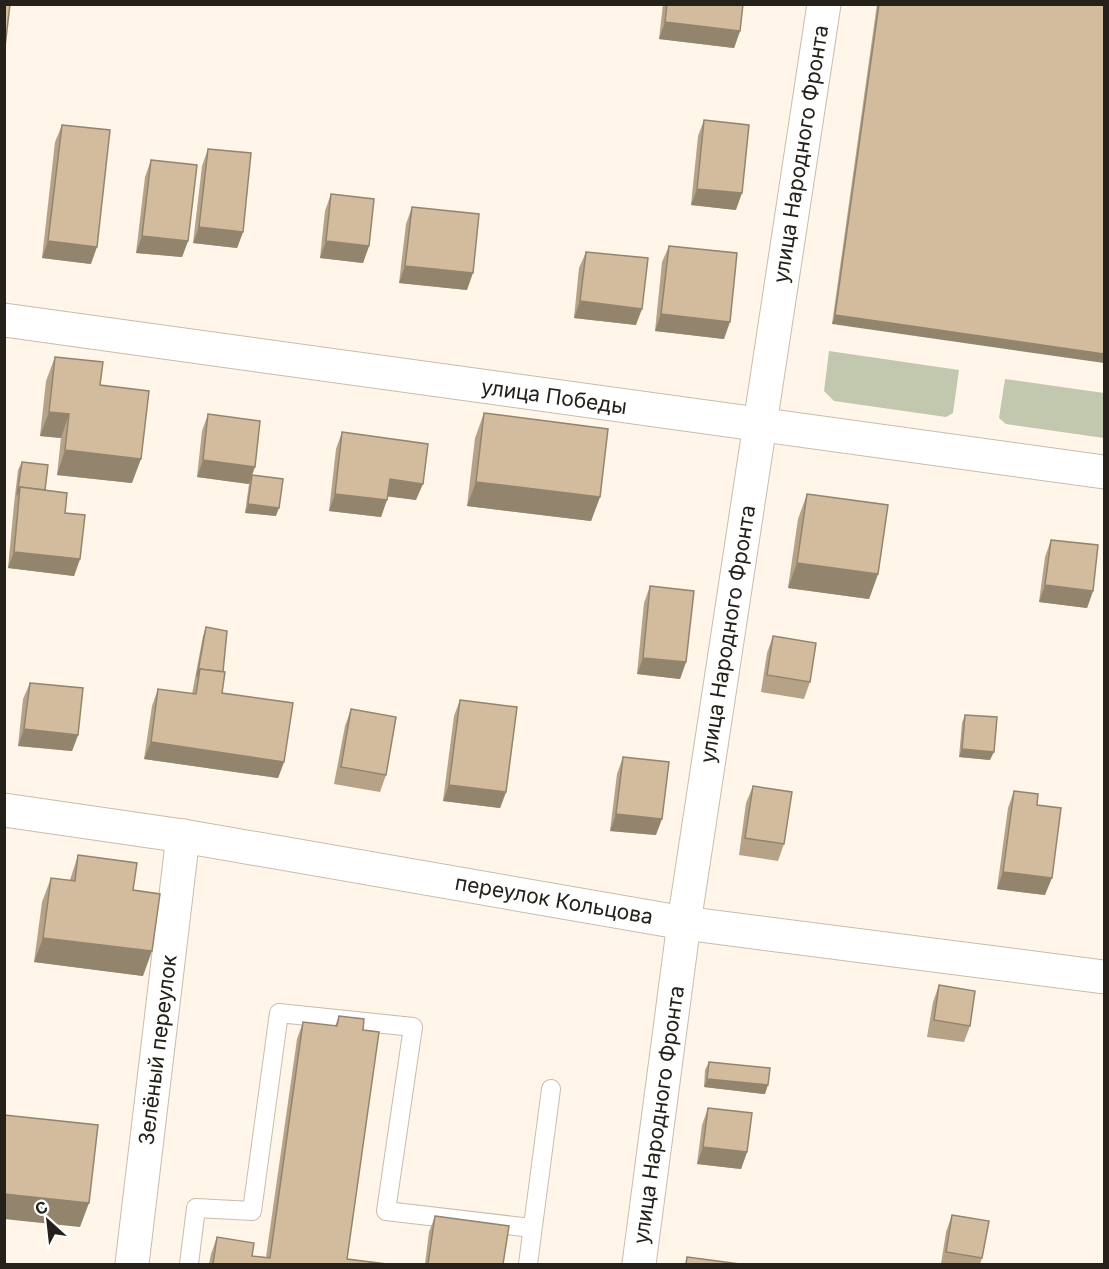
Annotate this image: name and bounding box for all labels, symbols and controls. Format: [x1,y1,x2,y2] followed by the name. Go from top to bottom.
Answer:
[768,23,833,285] street label: улица Народного Фронта
[479,374,629,419] street label: улица Победы
[695,503,760,765] street label: улица Народного Фронта
[453,870,655,929] street label: переулок Кольцова
[133,953,182,1147] street label: Зелёный переулок
[628,984,689,1246] street label: улица Народного Фронта
[18,1191,78,1251] north arrow
[31,1196,51,1219] text: С

